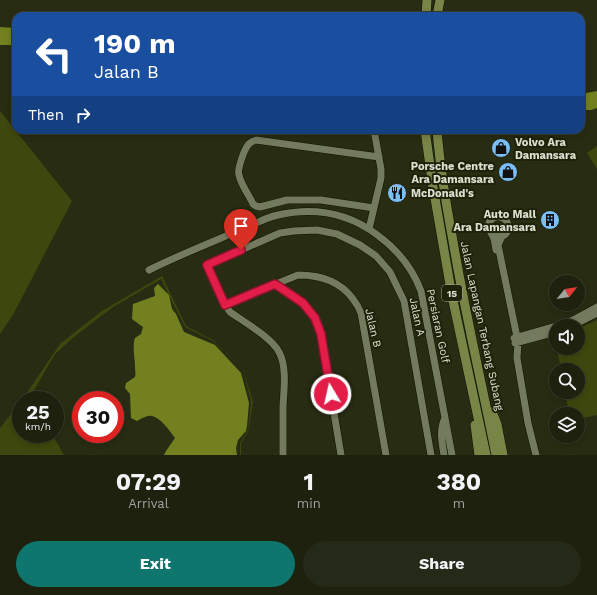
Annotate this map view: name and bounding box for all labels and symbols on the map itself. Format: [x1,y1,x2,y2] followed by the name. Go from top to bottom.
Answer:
[515,136,577,162] place label: Volvo Ara Damansara
[490,137,512,159] shop icon: Volvo Ara Damansara
[411,160,495,186] place label: Porsche Centre Ara Damansara
[497,161,519,183] shop icon: Porsche Centre Ara Damansara
[386,182,408,204] restaurant icon: McDonald's
[411,187,474,200] place label: McDonald's
[453,208,537,234] place label: Auto Mall Ara Damansara
[224,209,258,250] pin
[539,209,561,231] building icon: Auto Mall Ara Damansara
[458,240,506,412] street label: Jalan Lapangan Terbang Subang
[549,275,585,311] north arrow
[442,285,462,301] road number: 15
[424,288,452,365] street label: Persiaran Golf
[407,296,427,338] street label: Jalan A
[362,307,384,349] street label: Jalan B
[310,373,352,415] position arrow
[72,391,124,443] speed limit sign: 30

